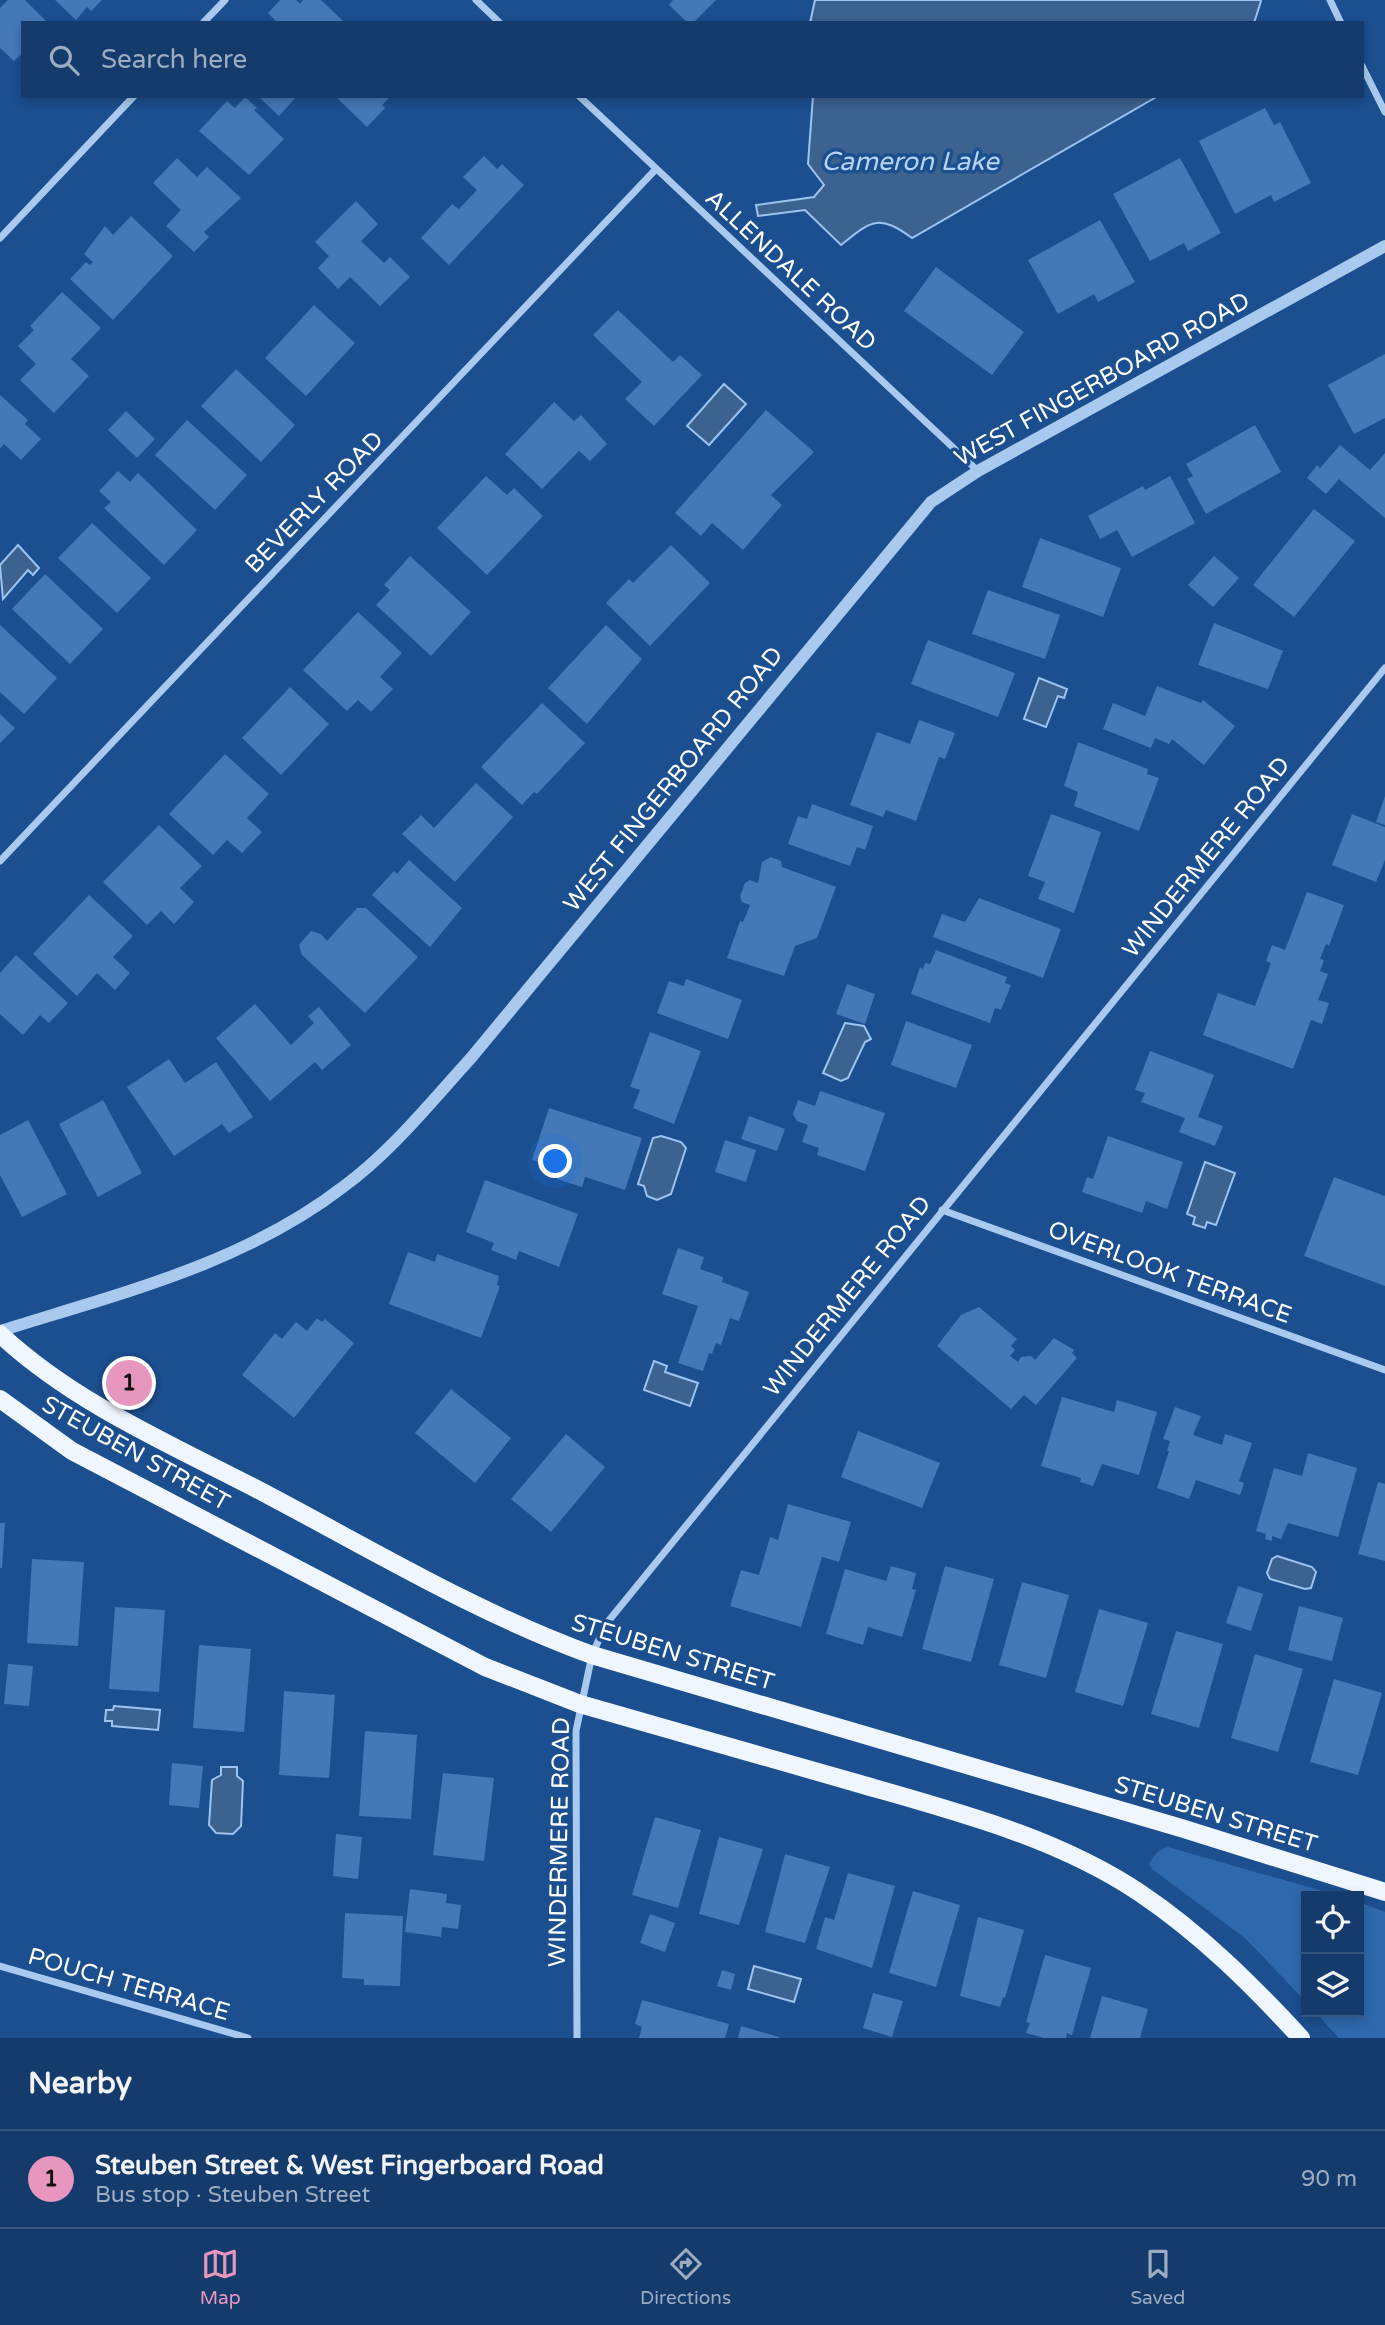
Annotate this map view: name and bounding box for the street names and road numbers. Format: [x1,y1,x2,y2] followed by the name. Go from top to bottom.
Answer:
[699,184,882,357] street label: ALLENDALE ROAD
[950,286,1255,473] street label: WEST FINGERBOARD ROAD
[239,425,390,579] street label: BEVERLY ROAD
[557,641,789,918] street label: WEST FINGERBOARD ROAD
[1116,751,1296,964] street label: WINDERMERE ROAD
[757,1190,937,1403] street label: WINDERMERE ROAD
[1044,1215,1296,1330] street label: OVERLOOK TERRACE
[37,1390,235,1517] street label: STEUBEN STREET
[568,1608,778,1697] street label: STEUBEN STREET
[543,1717,576,1967] street label: WINDERMERE ROAD
[1111,1770,1321,1859] street label: STEUBEN STREET
[25,1942,233,2027] street label: POUCH TERRACE

